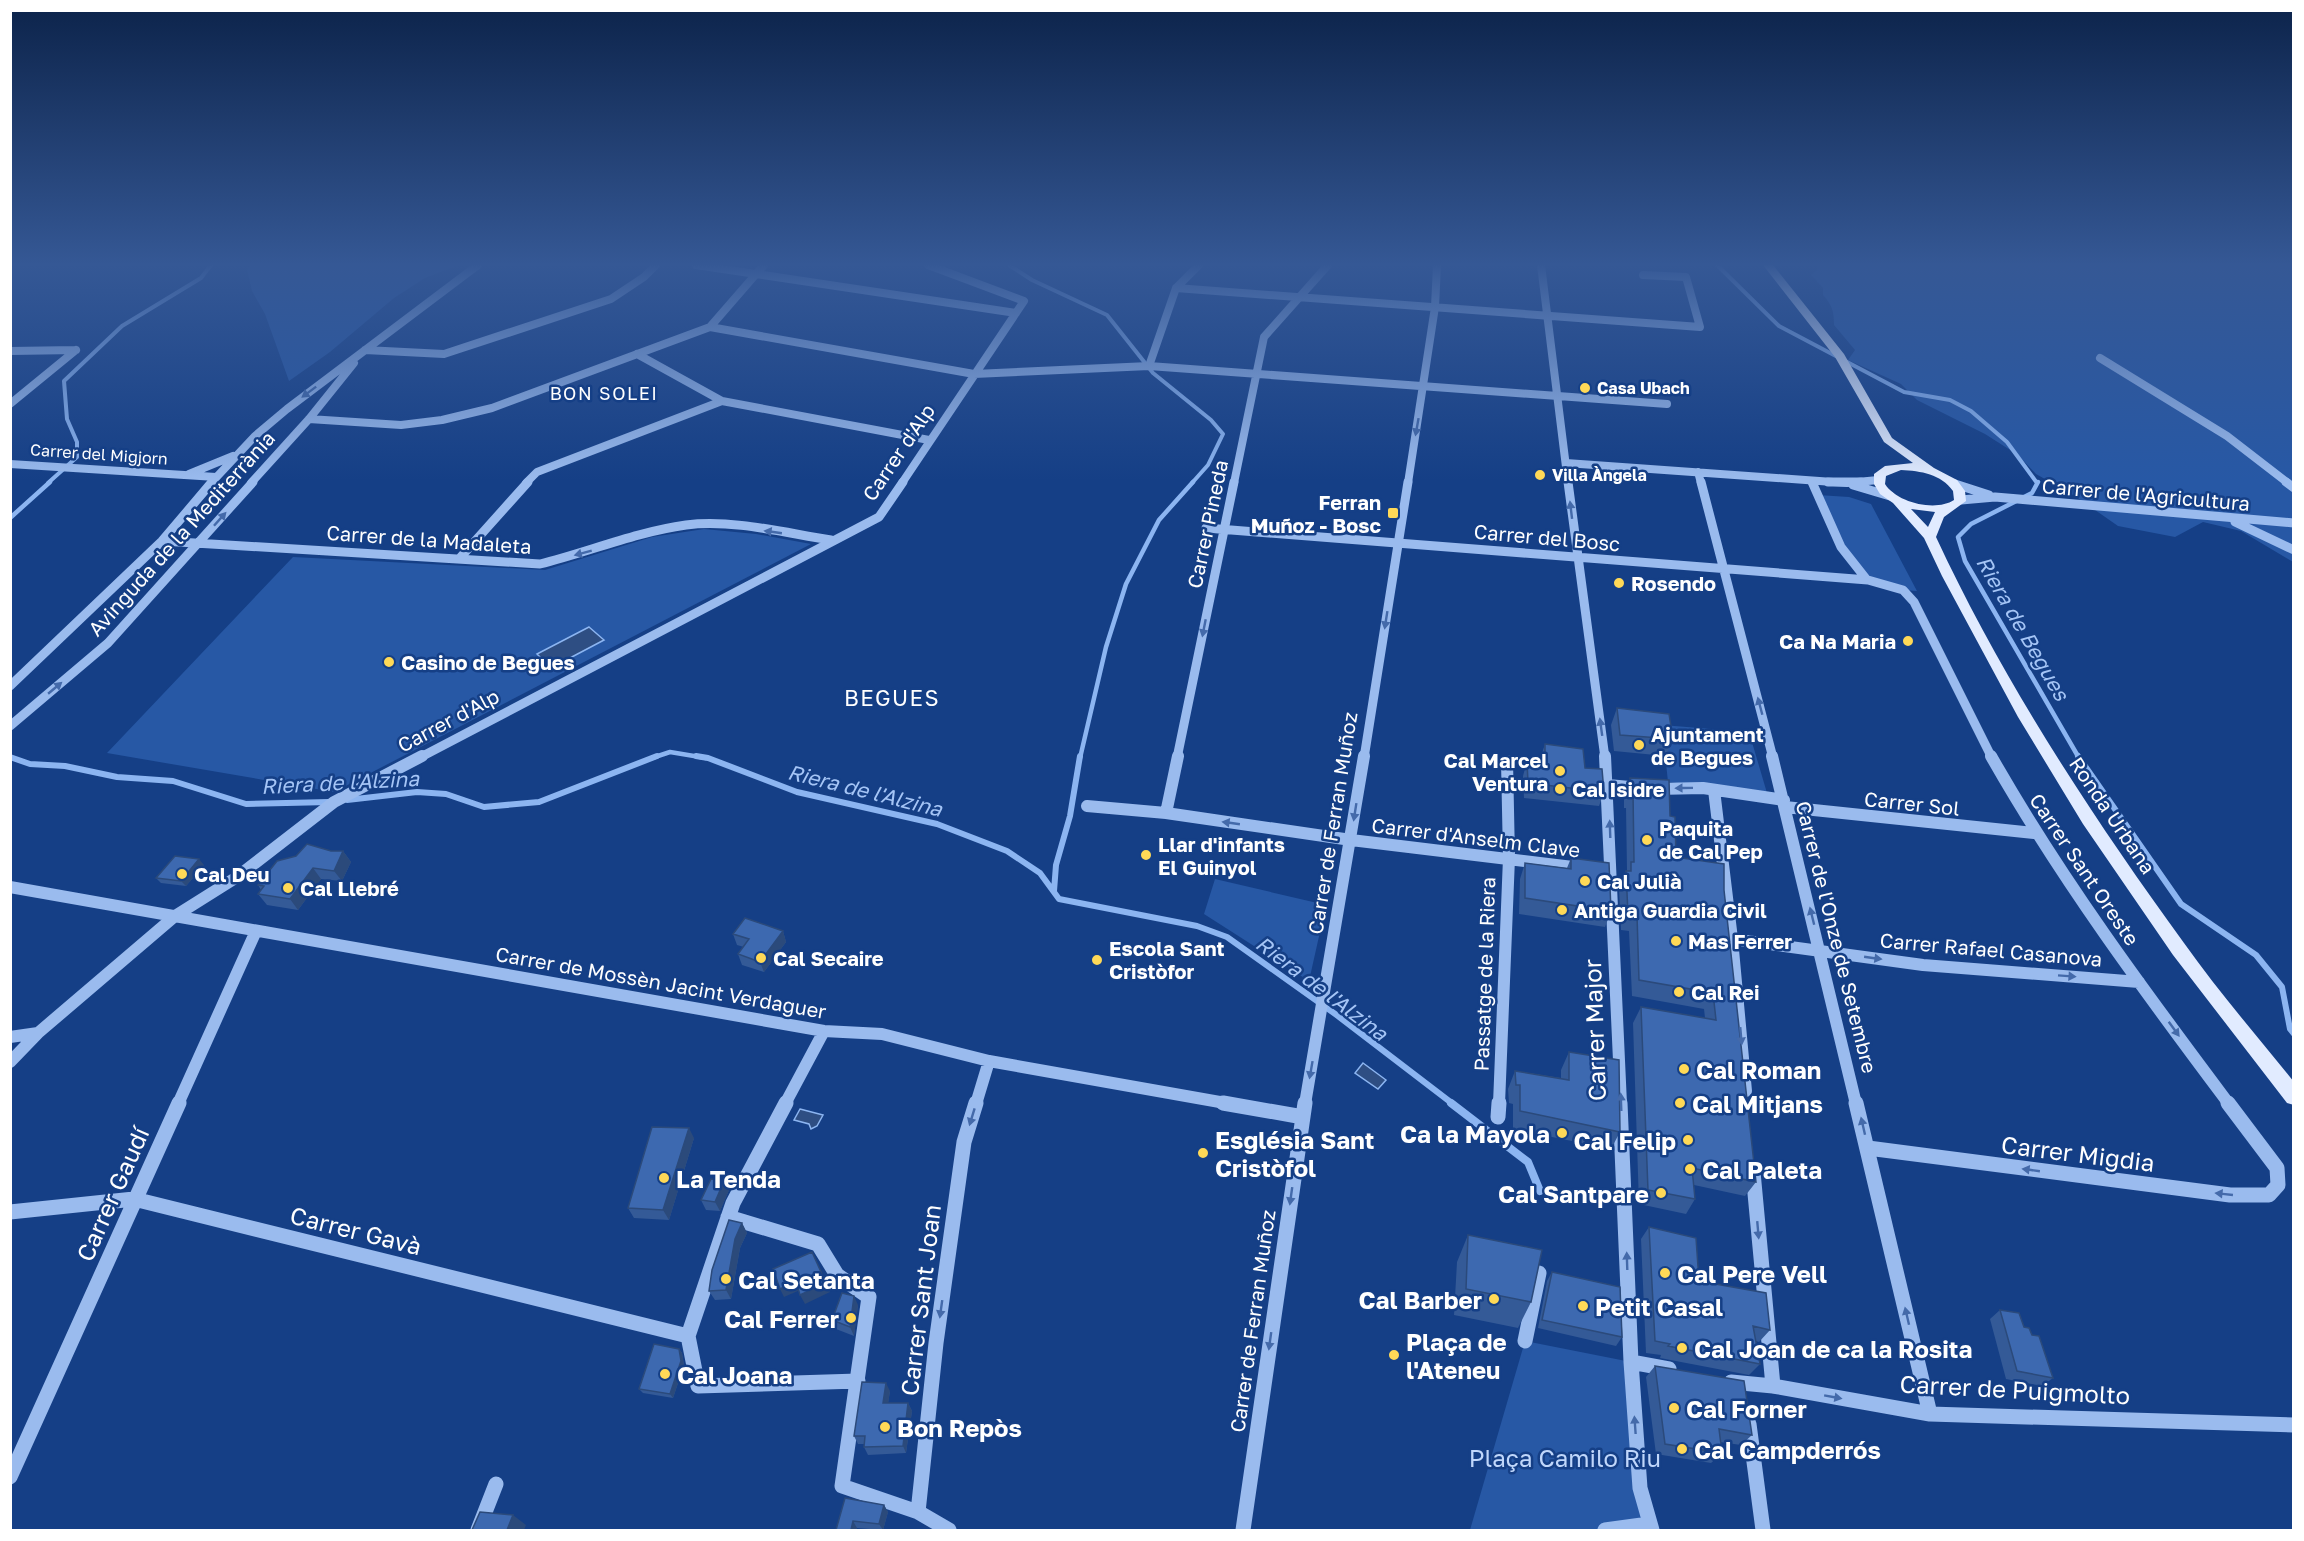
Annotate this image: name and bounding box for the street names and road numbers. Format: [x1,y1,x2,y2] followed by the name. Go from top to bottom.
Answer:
[857,399,939,505] street label: Carrer d'Alp
[83,426,279,640] street label: Avinguda de la Mediterrània
[30,439,168,469] street label: Carrer del Migjorn
[1182,458,1232,590] street label: Carrer Pineda
[2041,473,2251,515] street label: Carrer de l'Agricultura
[1473,519,1621,555] street label: Carrer del Bosc
[326,520,532,558] street label: Carrer de la Madaleta
[393,683,503,757] street label: Carrer d'Alp
[1303,710,1361,936] street label: Carrer de Ferran Muñoz
[2065,752,2161,878] street label: Ronda Urbana
[1863,786,1961,820] street label: Carrer Sol
[2025,788,2145,950] street label: Carrer Sant Oreste
[1792,798,1882,1076] street label: Carrer de l'Onze de Setembre
[1370,812,1582,862] street label: Carrer d'Anselm Clave
[1469,876,1499,1072] street label: Passatge de la Riera
[1879,927,2103,971] street label: Carrer Rafael Casanova
[494,941,828,1023] street label: Carrer de Mossèn Jacint Verdaguer
[1577,959,1611,1101] street label: Carrer Major
[70,1121,155,1266] street label: Carrer Gaudí
[2000,1129,2156,1177] street label: Carrer Migdia
[287,1200,425,1260] street label: Carrer Gavà
[894,1203,946,1397] street label: Carrer Sant Joan
[1224,1208,1280,1434] street label: Carrer de Ferran Muñoz
[1899,1368,2131,1410] street label: Carrer de Puigmolto

